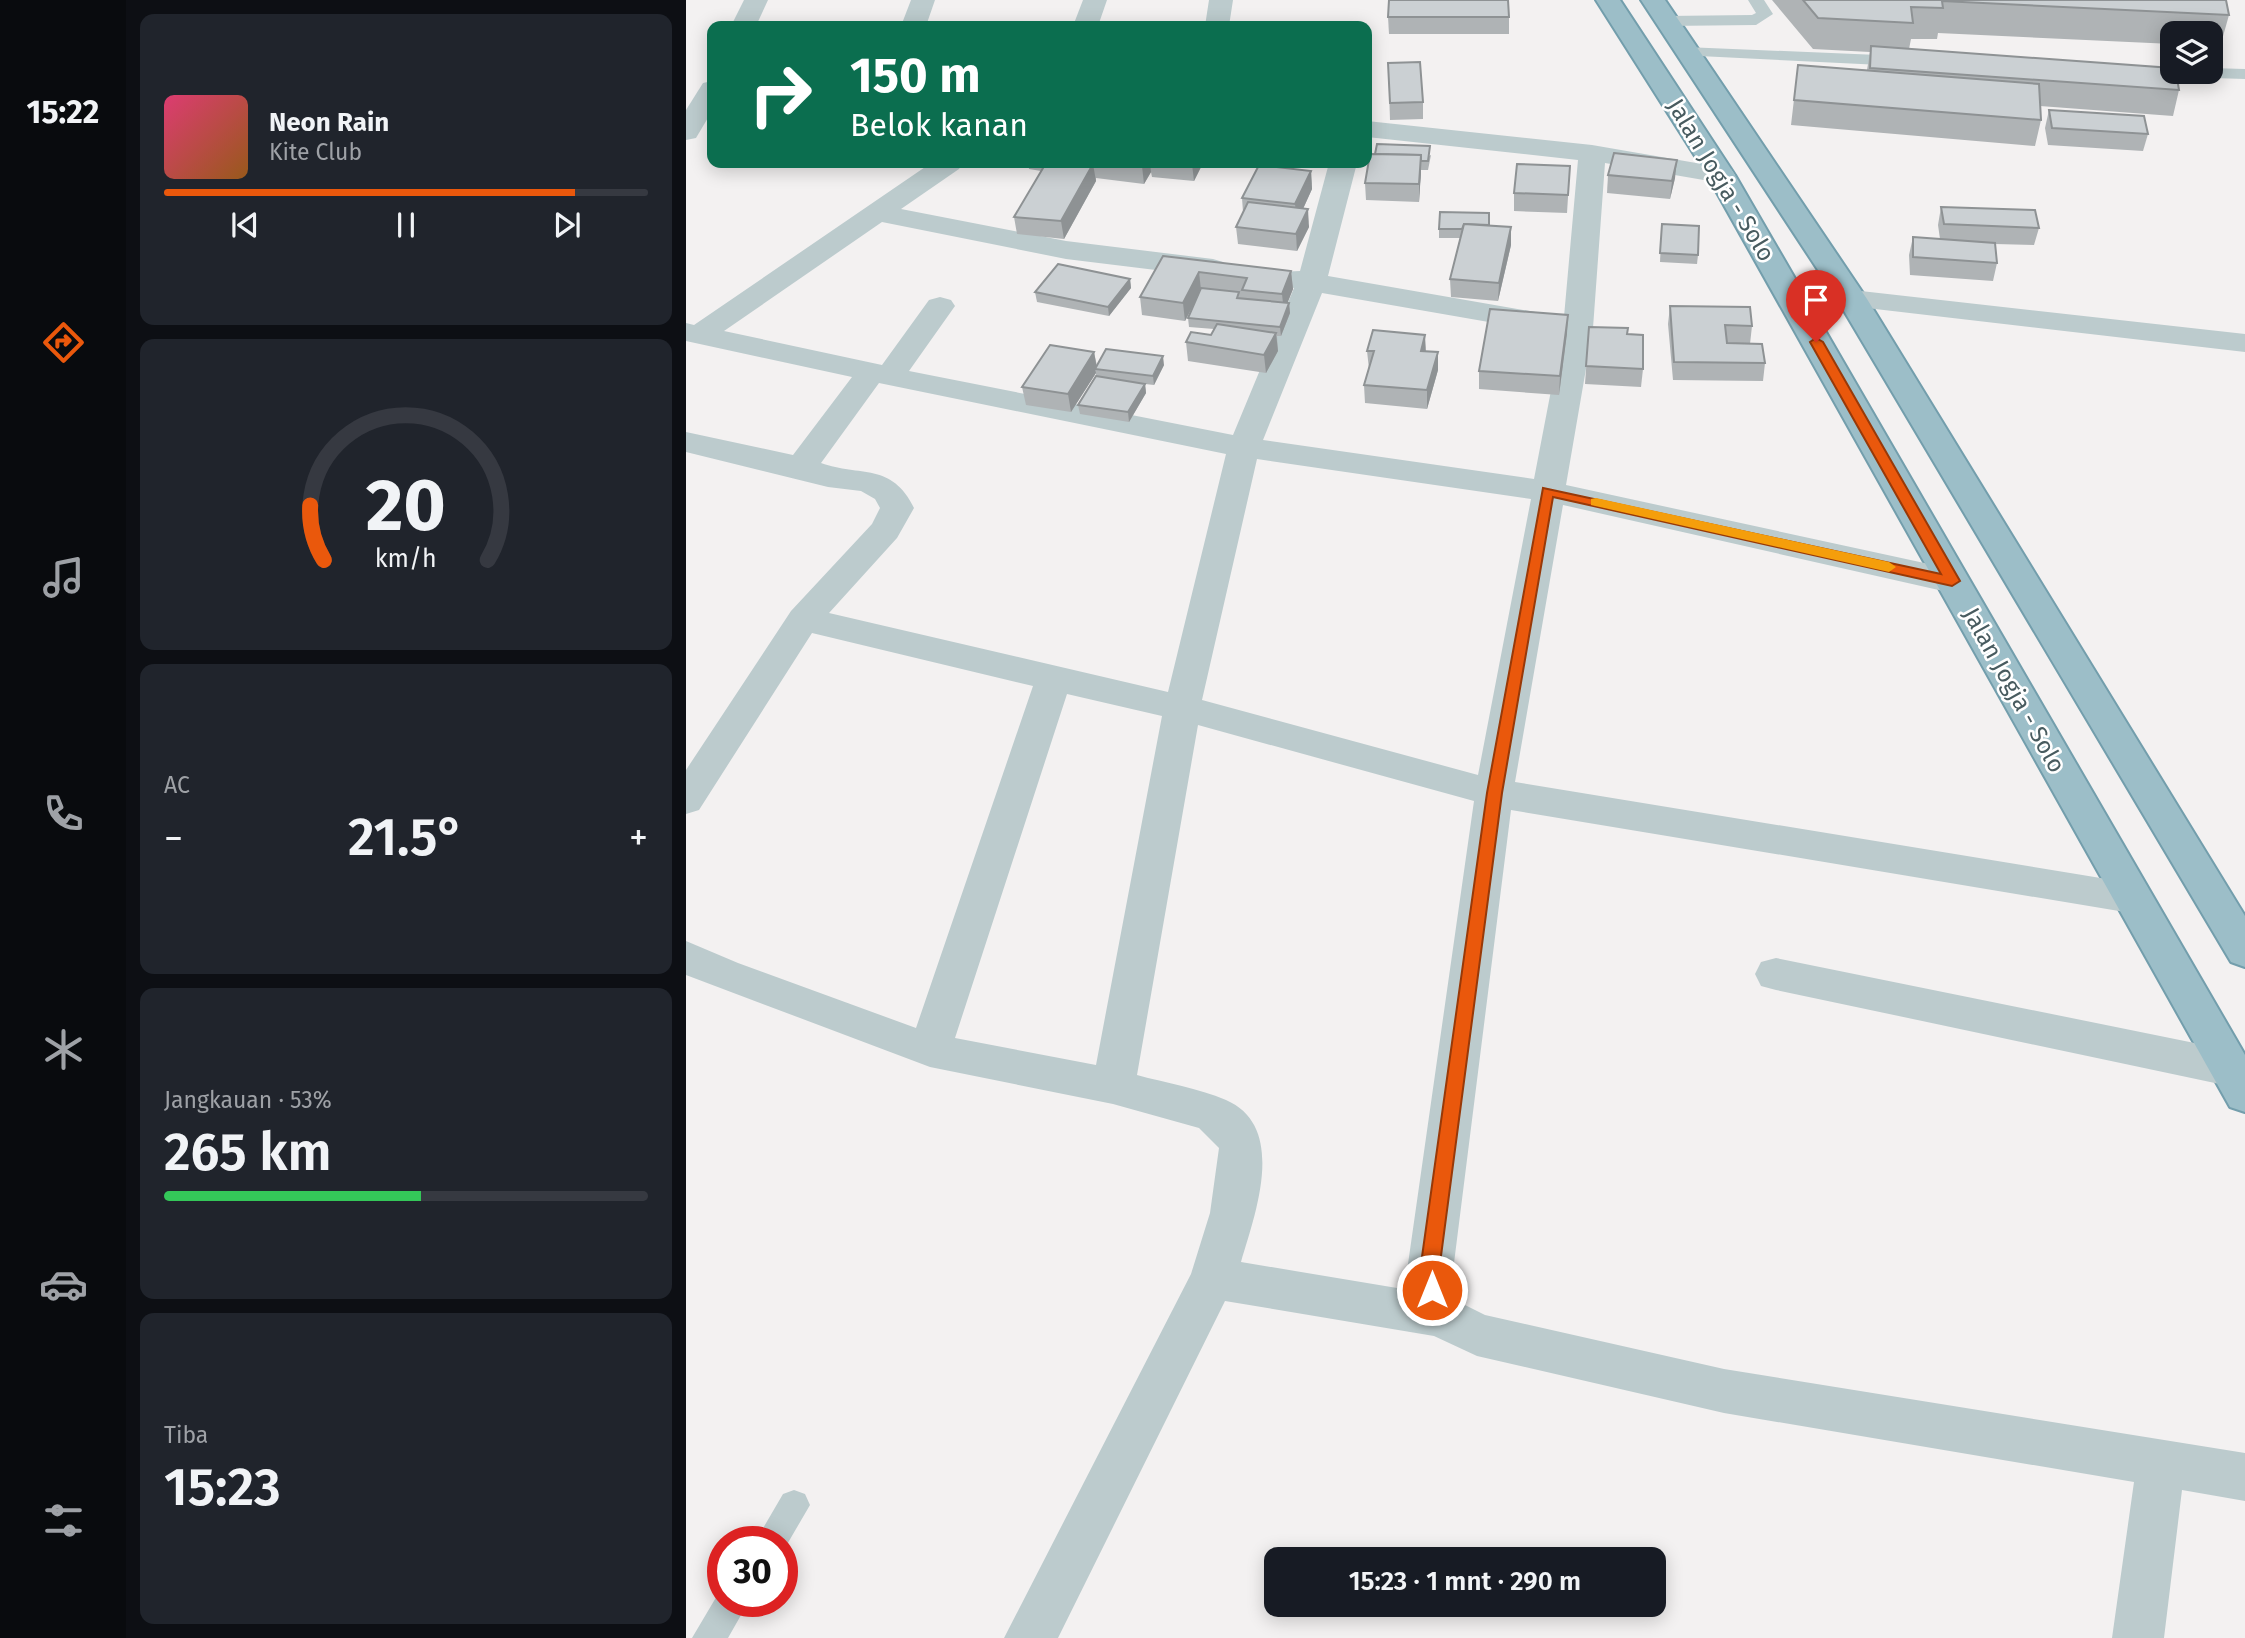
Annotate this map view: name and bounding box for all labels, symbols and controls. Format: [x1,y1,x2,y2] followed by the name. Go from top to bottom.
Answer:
[2160,21,2223,84] map controls
[2160,21,2223,84] button: layers
[850,46,981,105] text: 150 m
[735,49,826,140] icon: right
[27,93,99,131] text: 15:22
[1661,94,1781,266] street label: Jalan Jogja - Solo
[850,106,1028,144] text: Belok kanan
[269,107,389,138] text: Neon Rain
[269,138,362,166] text: Kite Club
[226,206,264,244] icon: previous
[387,206,425,244] icon: pause
[548,206,586,244] icon: next
[1786,270,1846,342] pin
[1797,281,1835,319] icon: arrive
[39,318,88,367] icon: directions
[366,463,446,550] text: 20
[375,544,437,574] text: km/h
[39,553,88,602] icon: music
[1957,603,2071,777] street label: Jalan Jogja - Solo
[164,771,190,799] text: AC
[39,789,88,838] icon: phone
[348,806,464,869] text: 21.5°
[164,815,183,861] text: −
[629,815,648,861] text: +
[39,1025,88,1074] icon: climate
[164,1086,332,1114] text: Jangkauan · 53%
[164,1121,332,1184] text: 265 km
[1395,1253,1469,1327] position arrow
[39,1260,88,1309] icon: car
[164,1421,208,1449] text: Tiba
[164,1456,281,1519] text: 15:23
[39,1496,88,1545] icon: filters
[707,1526,798,1617] speed limit sign: 30
[1349,1566,1581,1597] text: 15:23 · 1 mnt · 290 m

